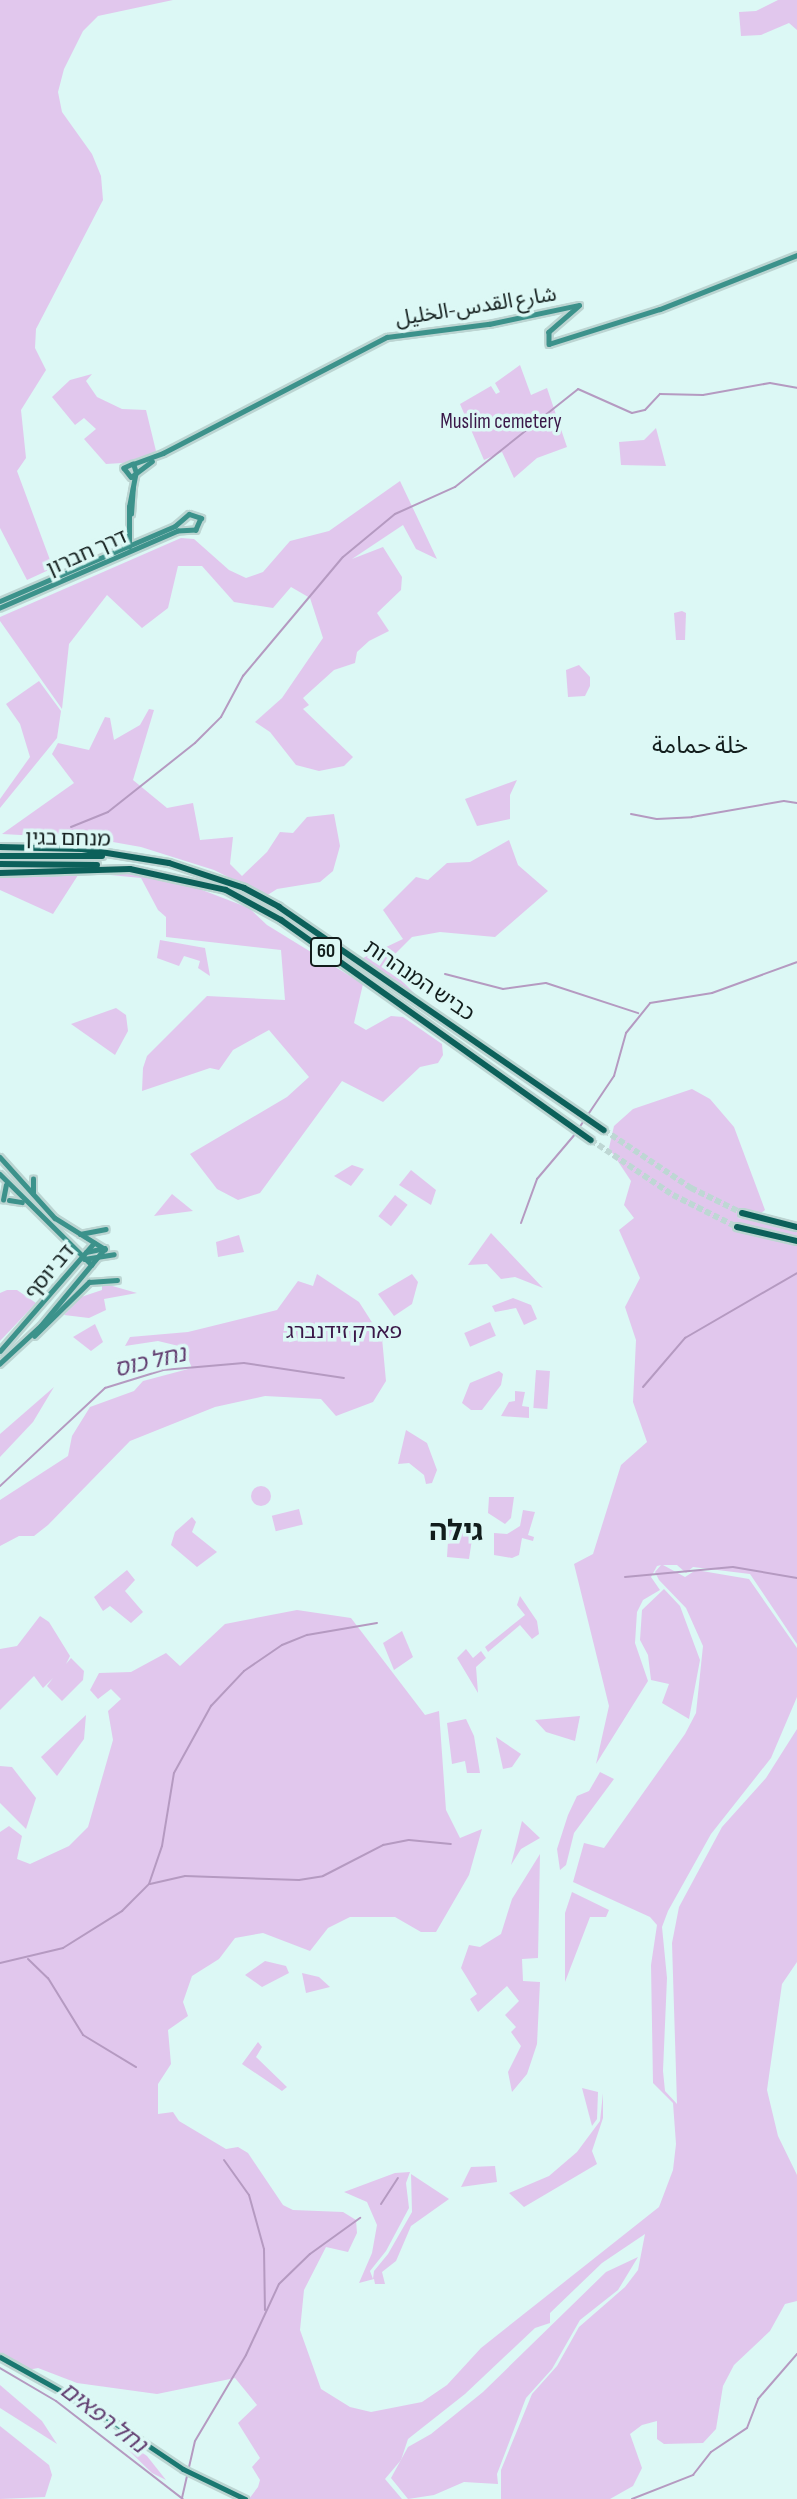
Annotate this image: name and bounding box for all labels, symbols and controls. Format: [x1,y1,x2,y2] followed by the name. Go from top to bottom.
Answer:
[394,282,558,332] street label: شارع القدس-الخليل
[440,409,562,435] park label: Muslim cemetery
[43,524,131,582] street label: דרך חברון
[652,732,748,760] district label: خلة حمامة
[25,826,111,852] street label: מנחם בגין
[359,935,479,1027] street label: כביש המנהרות
[308,936,344,968] road number: 60
[20,1239,80,1305] street label: דב יוסף
[286,1319,402,1345] park label: פארק זידנברג
[111,1340,189,1384] water label: נחל כוס
[429,1515,483,1549] district label: גילה
[54,2377,152,2459] water label: נחל רפאים

